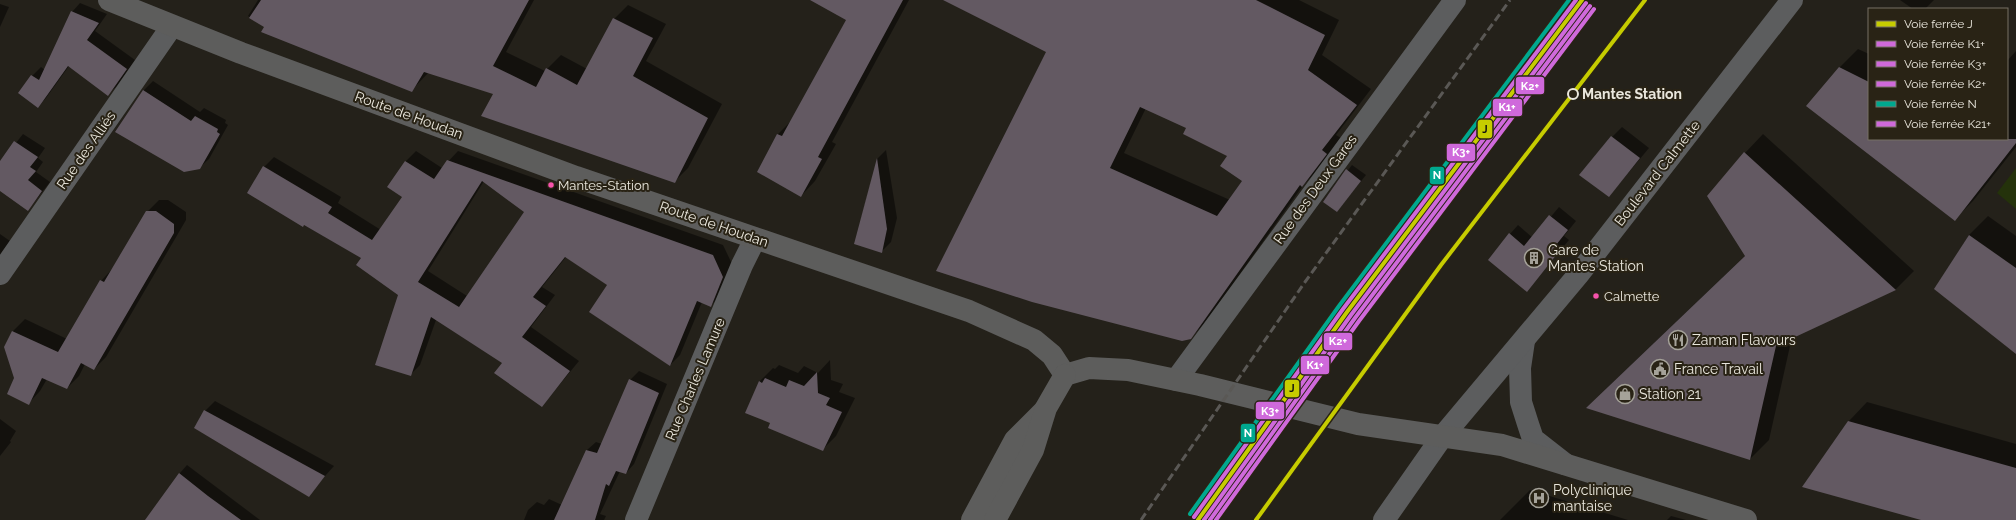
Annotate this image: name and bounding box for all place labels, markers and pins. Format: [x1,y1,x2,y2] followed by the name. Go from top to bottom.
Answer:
[1582,86,1682,102] place label: Mantes Station
[1567,88,1579,100] marker: Mantes Station
[558,178,649,193] place label: Mantes-Station
[546,180,556,190] marker: Mantes-Station
[1548,242,1644,274] place label: Gare de Mantes Station
[1523,247,1545,269] building icon: Gare de Mantes Station
[1604,289,1660,304] place label: Calmette
[1591,291,1601,301] marker: Calmette
[1667,329,1689,351] restaurant icon: Zaman Flavours
[1692,332,1796,348] place label: Zaman Flavours
[1649,358,1671,380] public building icon: France Travail
[1674,361,1763,377] place label: France Travail
[1614,383,1636,405] shop icon: Station 21
[1639,386,1701,402] place label: Station 21
[1553,482,1632,514] place label: Polyclinique mantaise
[1528,487,1550,509] hospital icon: Polyclinique mantaise

